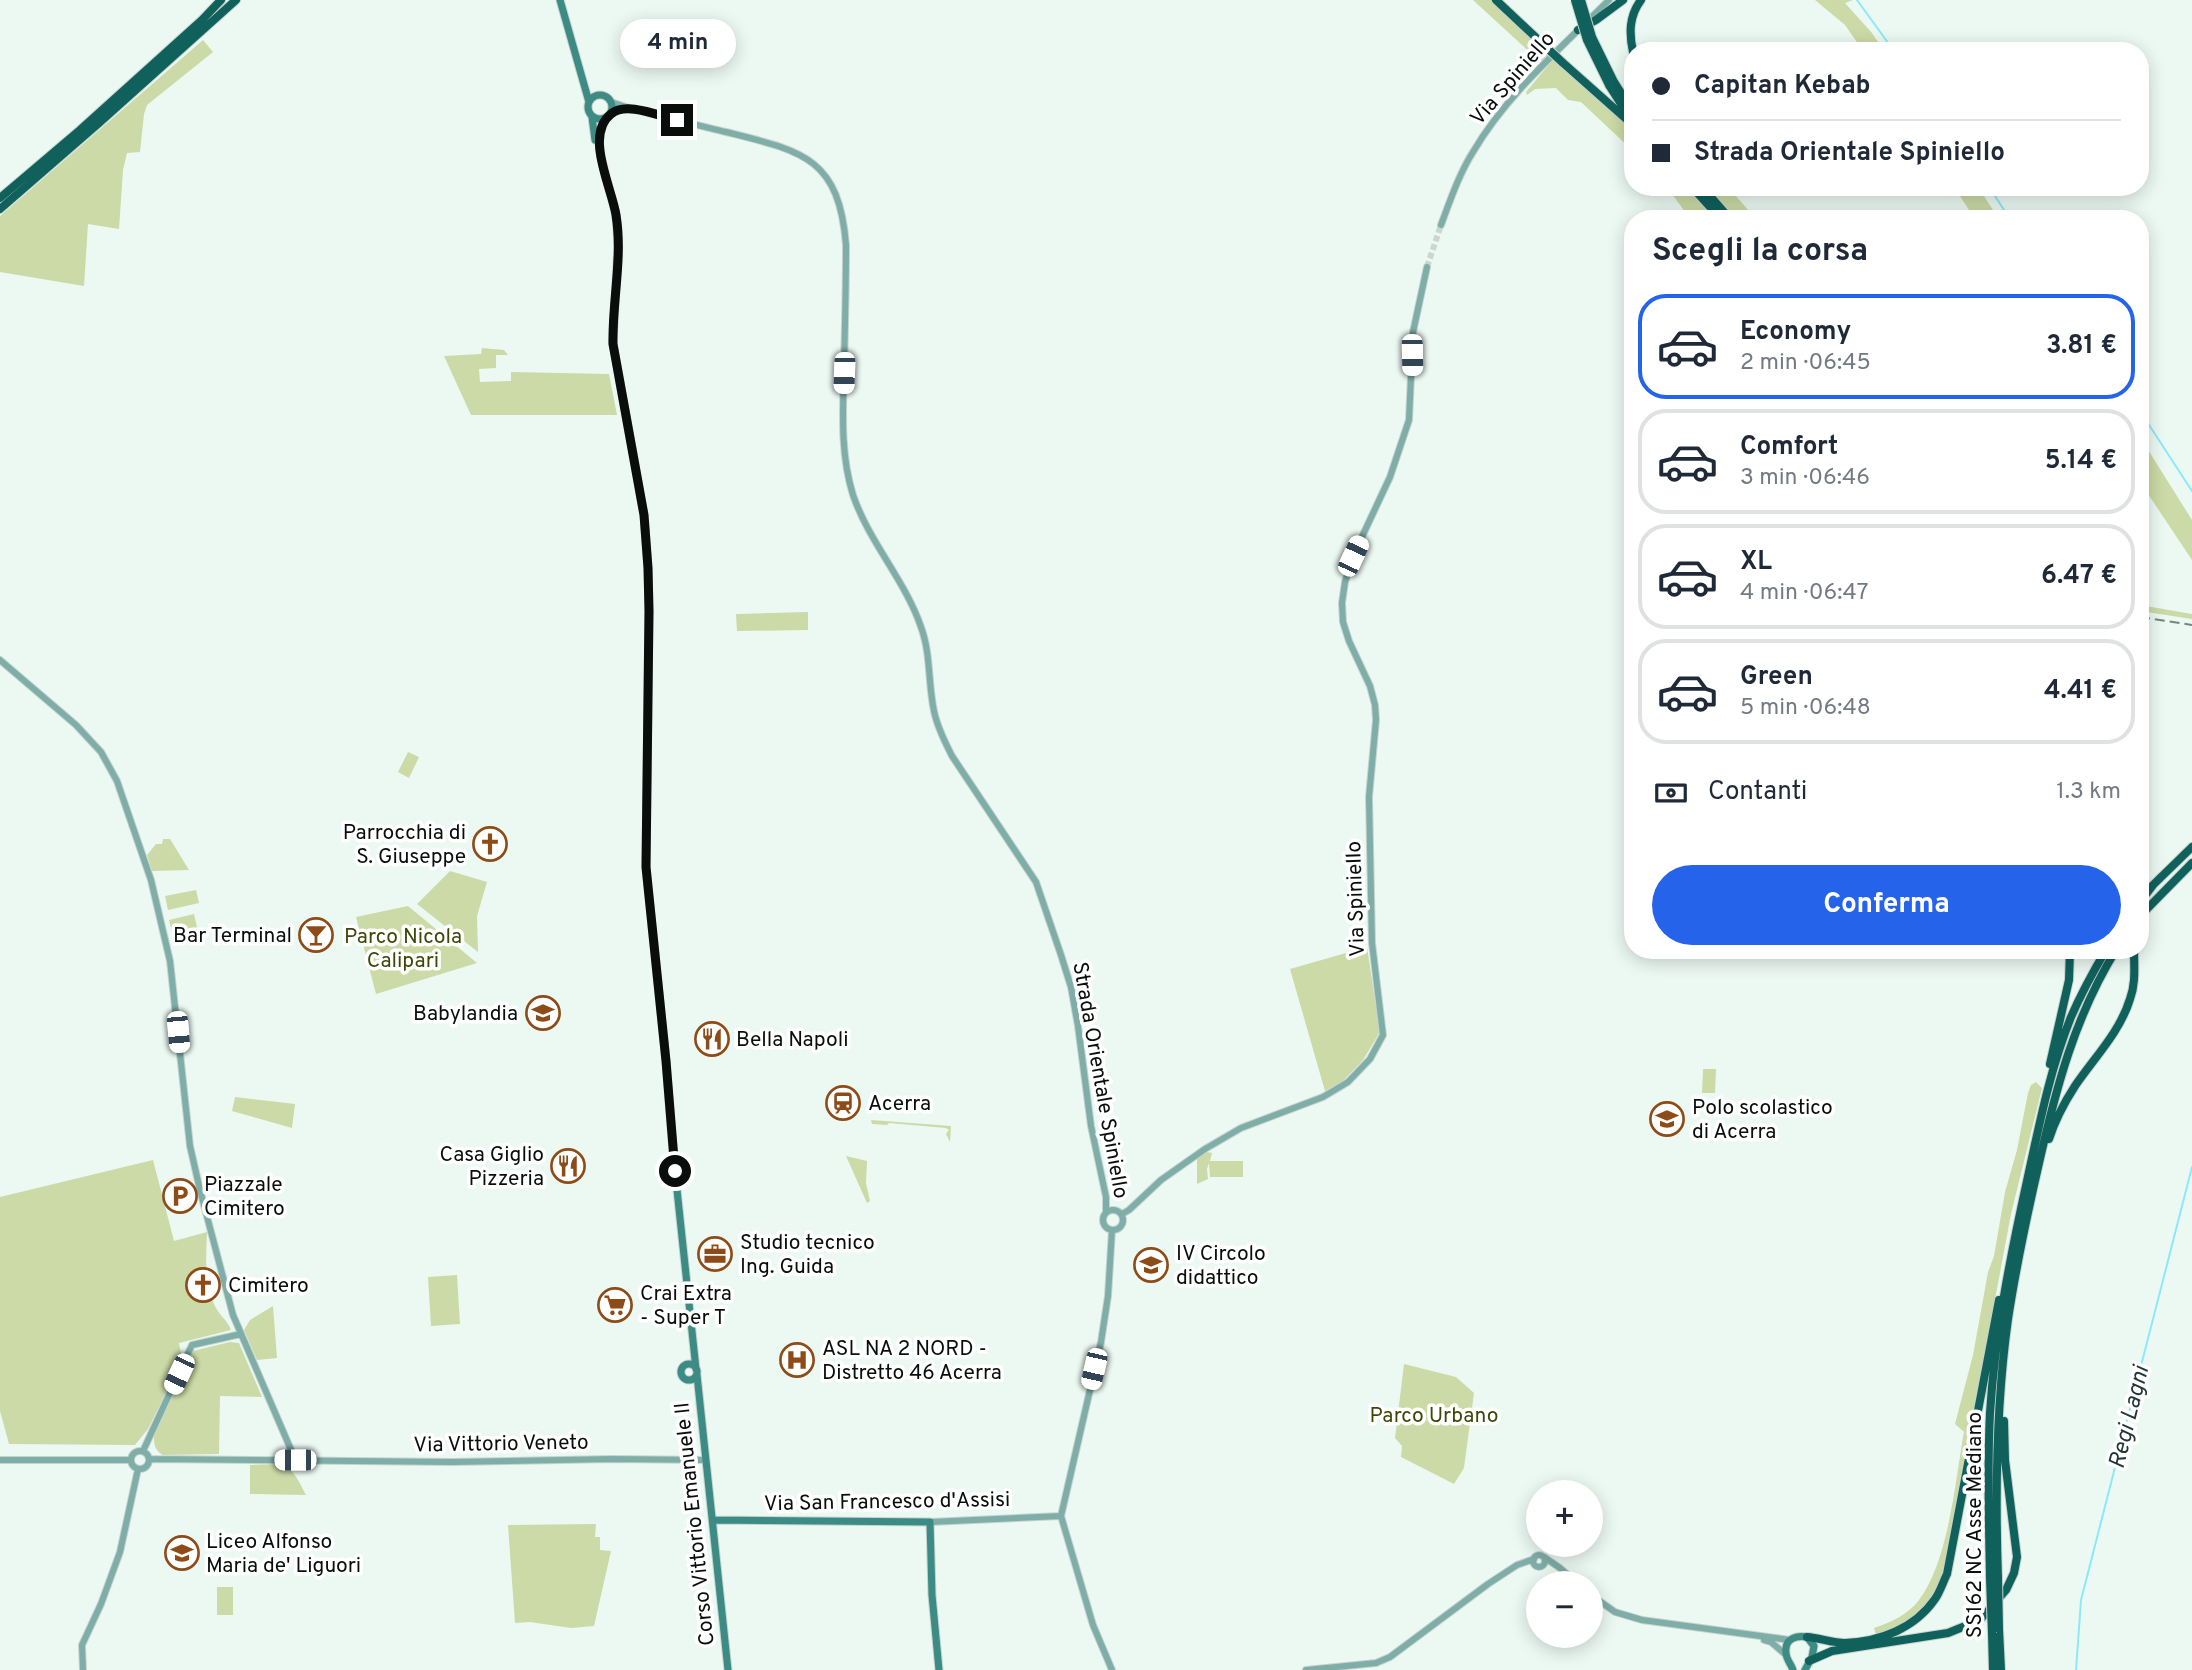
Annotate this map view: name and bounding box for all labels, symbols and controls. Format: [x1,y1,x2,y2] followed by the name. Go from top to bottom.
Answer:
[619,18,735,68] callout: 4 min
[1465,26,1561,132] street label: Via Spiniello
[648,29,708,58] text: 4 min
[1694,70,1871,103] text: Capitan Kebab
[661,104,693,136] route end
[1694,137,2005,170] text: Strada Orientale Spiniello
[1652,232,1868,272] text: Scegli la corsa
[1656,315,1719,378] icon: car
[1740,316,1851,349] text: Economy
[2046,330,2117,363] text: 3.81 €
[1402,334,1423,376] car
[1740,349,1871,378] text: 2 min · 06:45
[833,352,856,394] car
[1656,430,1719,493] icon: car
[1740,431,1838,464] text: Comfort
[2045,445,2117,478] text: 5.14 €
[1740,464,1870,493] text: 3 min · 06:46
[1335,533,1372,579] car
[1656,545,1719,608] icon: car
[1740,546,1772,579] text: XL
[2041,560,2117,593] text: 6.47 €
[1740,579,1869,608] text: 4 min · 06:47
[1656,660,1719,723] icon: car
[1740,661,1813,694] text: Green
[2044,675,2117,708] text: 4.41 €
[1740,694,1871,723] text: 5 min · 06:48
[1652,774,1690,812] icon: cash
[1708,776,1807,809] text: Contanti
[2056,778,2121,807] text: 1.3 km
[343,820,466,871] place label: Parrocchia di S. Giuseppe
[471,825,509,863] church icon: Parrocchia di S. Giuseppe
[1341,841,1372,957] street label: Via Spiniello
[1652,865,2121,945] button: Conferma
[297,916,335,954] bar icon: Bar Terminal
[173,923,292,950] place label: Bar Terminal
[344,924,462,975] park label: Parco Nicola Calipari
[1065,960,1134,1201] street label: Strada Orientale Spiniello
[524,994,562,1032] school or university icon: Babylandia
[413,1001,518,1028] place label: Babylandia
[166,1010,191,1054] car
[693,1020,731,1058] restaurant icon: Bella Napoli
[736,1027,849,1054] place label: Bella Napoli
[824,1084,862,1122] station icon: Acerra
[868,1091,931,1118] place label: Acerra
[1692,1095,1833,1146] place label: Polo scolastico di Acerra
[1648,1100,1686,1138] school or university icon: Polo scolastico di Acerra
[440,1142,544,1193] place label: Casa Giglio Pizzeria
[549,1147,587,1185] restaurant icon: Casa Giglio Pizzeria
[659,1155,691,1187] route start
[204,1172,285,1223] place label: Piazzale Cimitero
[161,1177,199,1215] parking icon: Piazzale Cimitero
[740,1230,875,1281] place label: Studio tecnico Ing. Guida
[696,1235,734,1273] office icon: Studio tecnico Ing. Guida
[1176,1241,1266,1292] place label: IV Circolo didattico
[1132,1246,1170,1284] school or university icon: IV Circolo didattico
[184,1266,222,1304] church icon: Cimitero
[228,1273,309,1300] place label: Cimitero
[640,1281,732,1332] place label: Crai Extra - Super T
[596,1286,634,1324] supermarket icon: Crai Extra - Super T
[822,1336,1002,1387] place label: ASL NA 2 NORD - Distretto 46 Acerra
[778,1341,816,1379] hospital icon: ASL NA 2 NORD - Distretto 46 Acerra
[1080,1346,1109,1392] car
[161,1351,198,1397] car
[2104,1362,2157,1472] water label: Regi Lagni
[669,1401,722,1647] street label: Corso Vittorio Emanuele II
[1370,1403,1498,1430] park label: Parco Urbano
[1962,1412,1989,1638] street label: SS162 NC Asse Mediano
[413,1429,589,1460] street label: Via Vittorio Veneto
[275,1450,317,1471] car
[1526,1480,1603,1648] map controls
[1526,1480,1603,1557] button: +
[764,1487,1010,1518] street label: Via San Francesco d'Assisi
[206,1529,361,1580] place label: Liceo Alfonso Maria de' Liguori
[163,1534,201,1572] school or university icon: Liceo Alfonso Maria de' Liguori
[1526,1571,1603,1648] button: −

